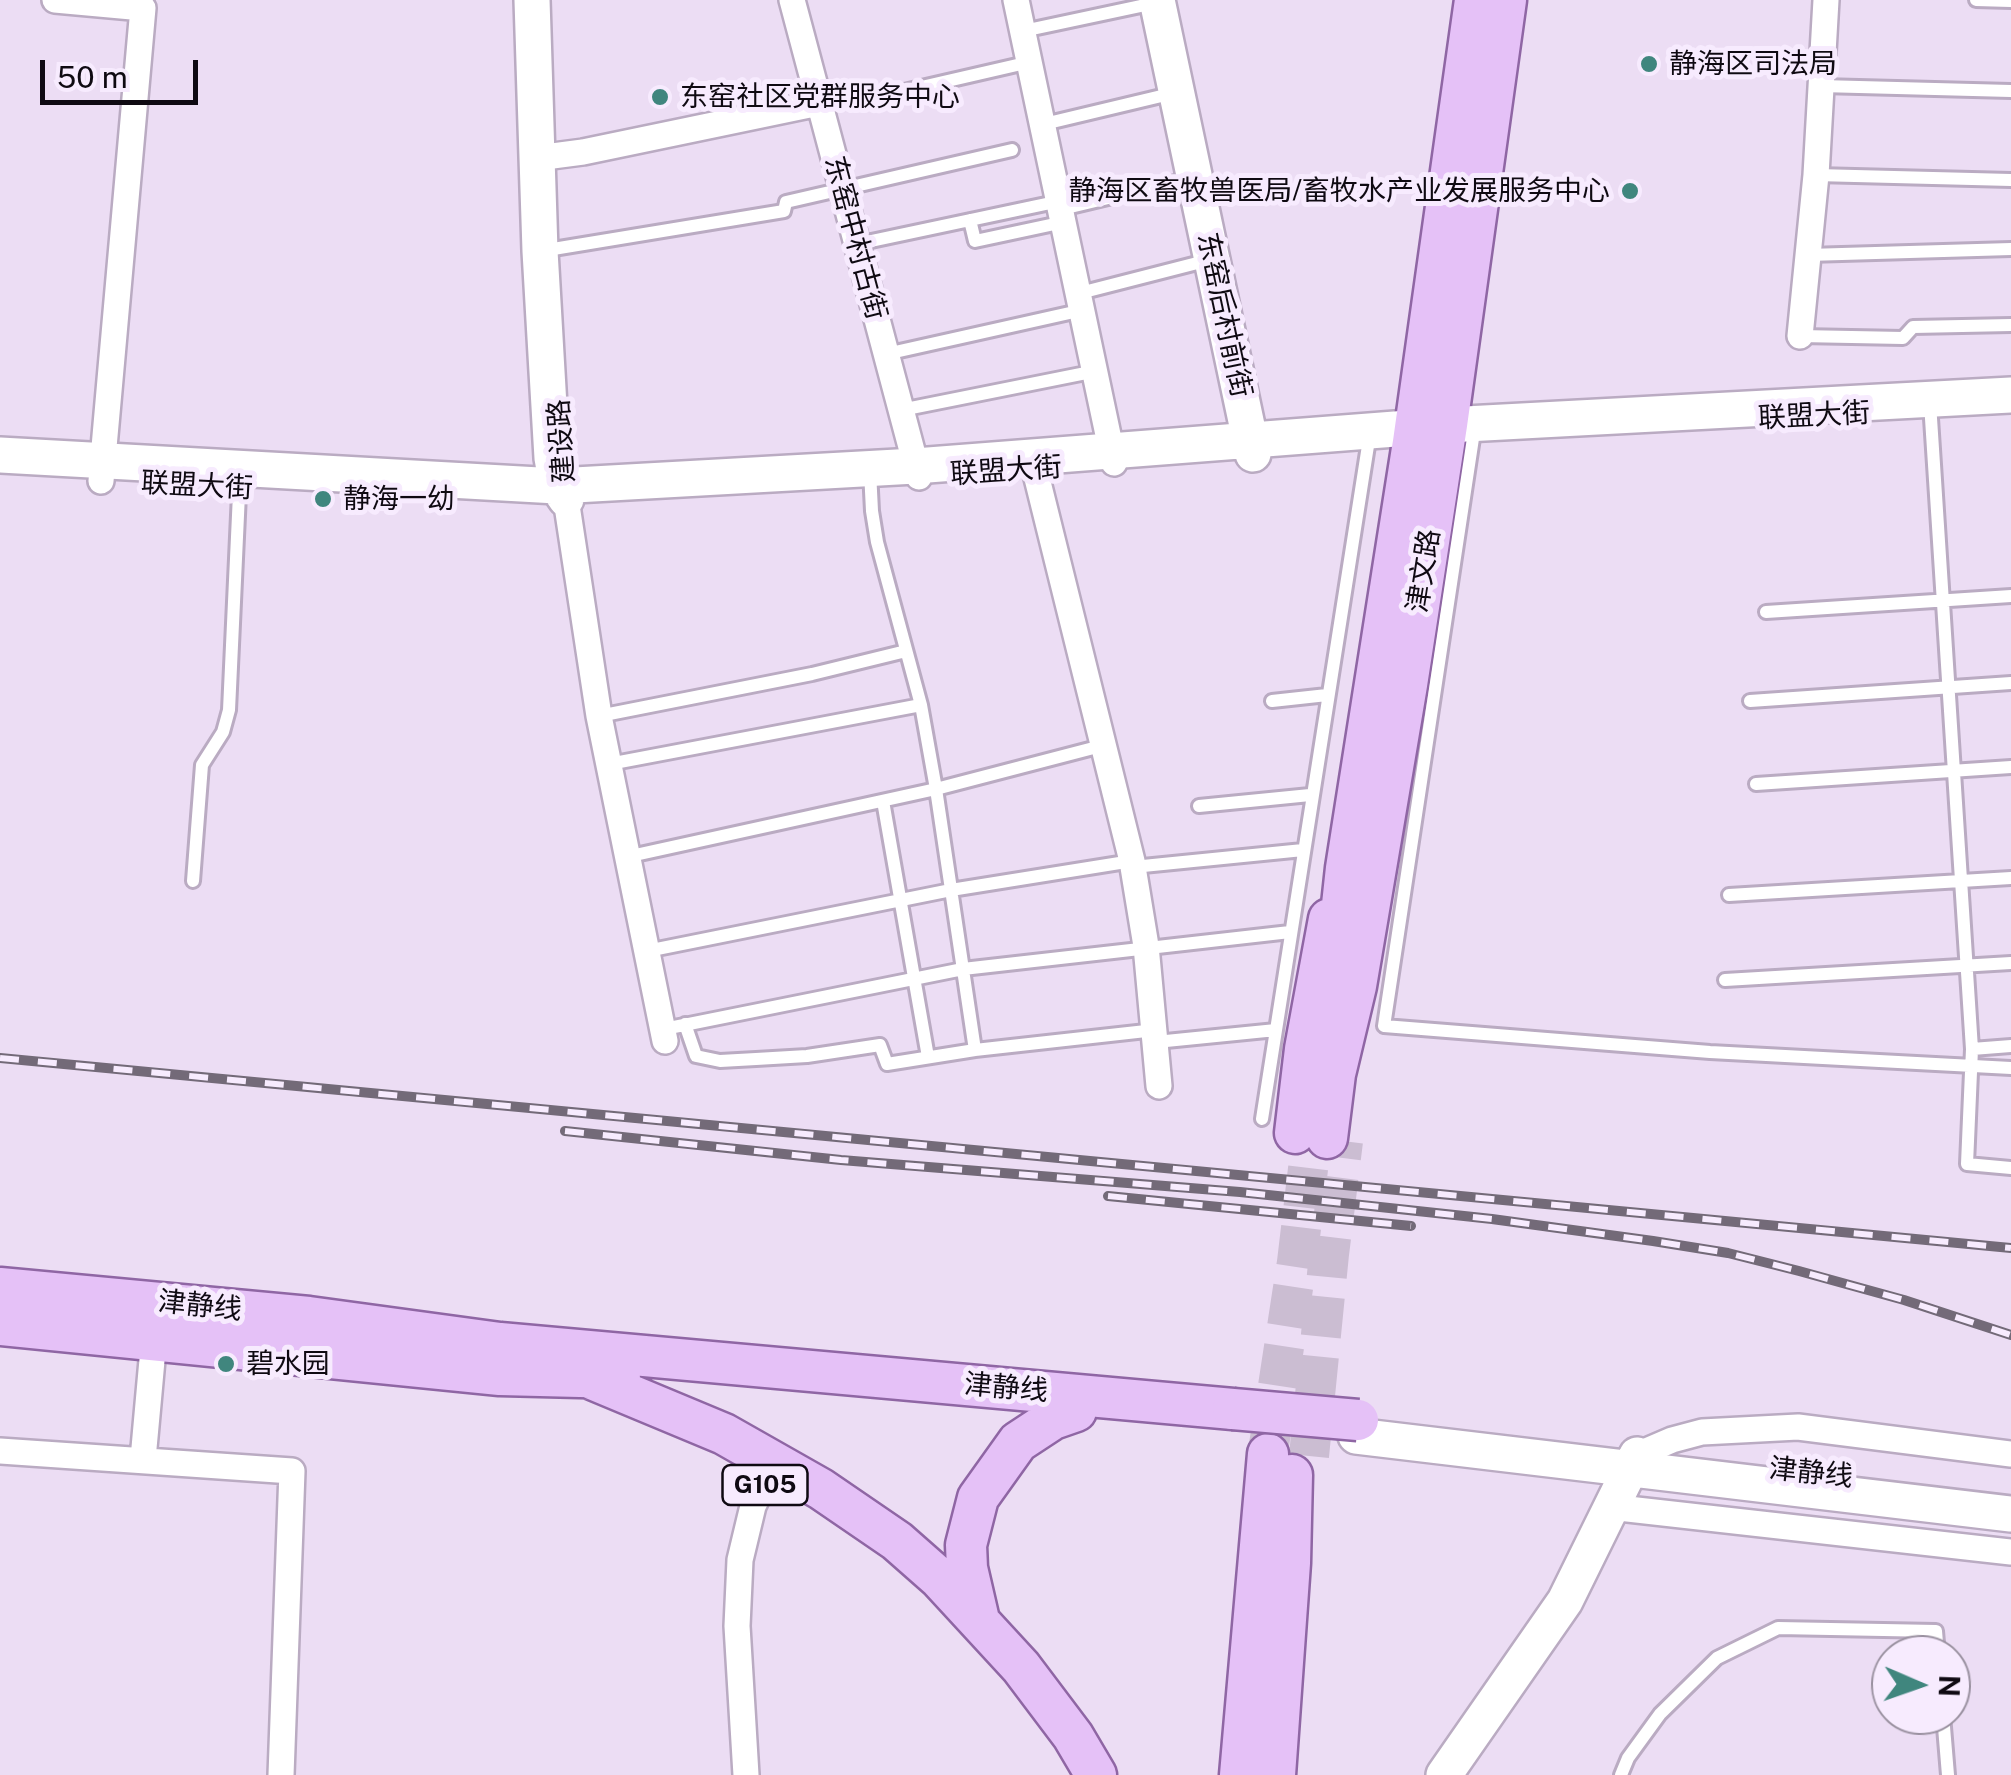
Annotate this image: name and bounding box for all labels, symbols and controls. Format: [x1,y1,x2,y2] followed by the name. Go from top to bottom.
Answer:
[45,40,202,102] scale bar
[1669,47,1837,81] place label: 静海区司法局
[1638,53,1660,75] marker: 静海区司法局
[57,59,128,95] text: 50 m
[680,80,960,114] place label: 东窑社区党群服务中心
[649,86,671,108] marker: 东窑社区党群服务中心
[817,153,893,323] street label: 东窑中村古街
[1068,174,1610,208] place label: 静海区畜牧兽医局/畜牧水产业发展服务中心
[1619,180,1641,202] marker: 静海区畜牧兽医局/畜牧水产业发展服务中心
[1190,229,1258,401] street label: 东窑后村前街
[1757,396,1871,436] street label: 联盟大街
[542,398,582,484] street label: 建设路
[949,450,1063,492] street label: 联盟大街
[140,466,254,506] street label: 联盟大街
[343,482,455,516] place label: 静海一幼
[312,488,334,510] marker: 静海一幼
[1401,527,1447,615] street label: 津文路
[156,1285,244,1327] street label: 津静线
[246,1347,330,1381] place label: 碧水园
[215,1353,237,1375] marker: 碧水园
[963,1368,1049,1408] street label: 津静线
[1767,1452,1855,1494] street label: 津静线
[722,1465,808,1505] road number: G105
[1871,1635,1971,1735] north arrow
[1933,1674,1966,1698] text: N

